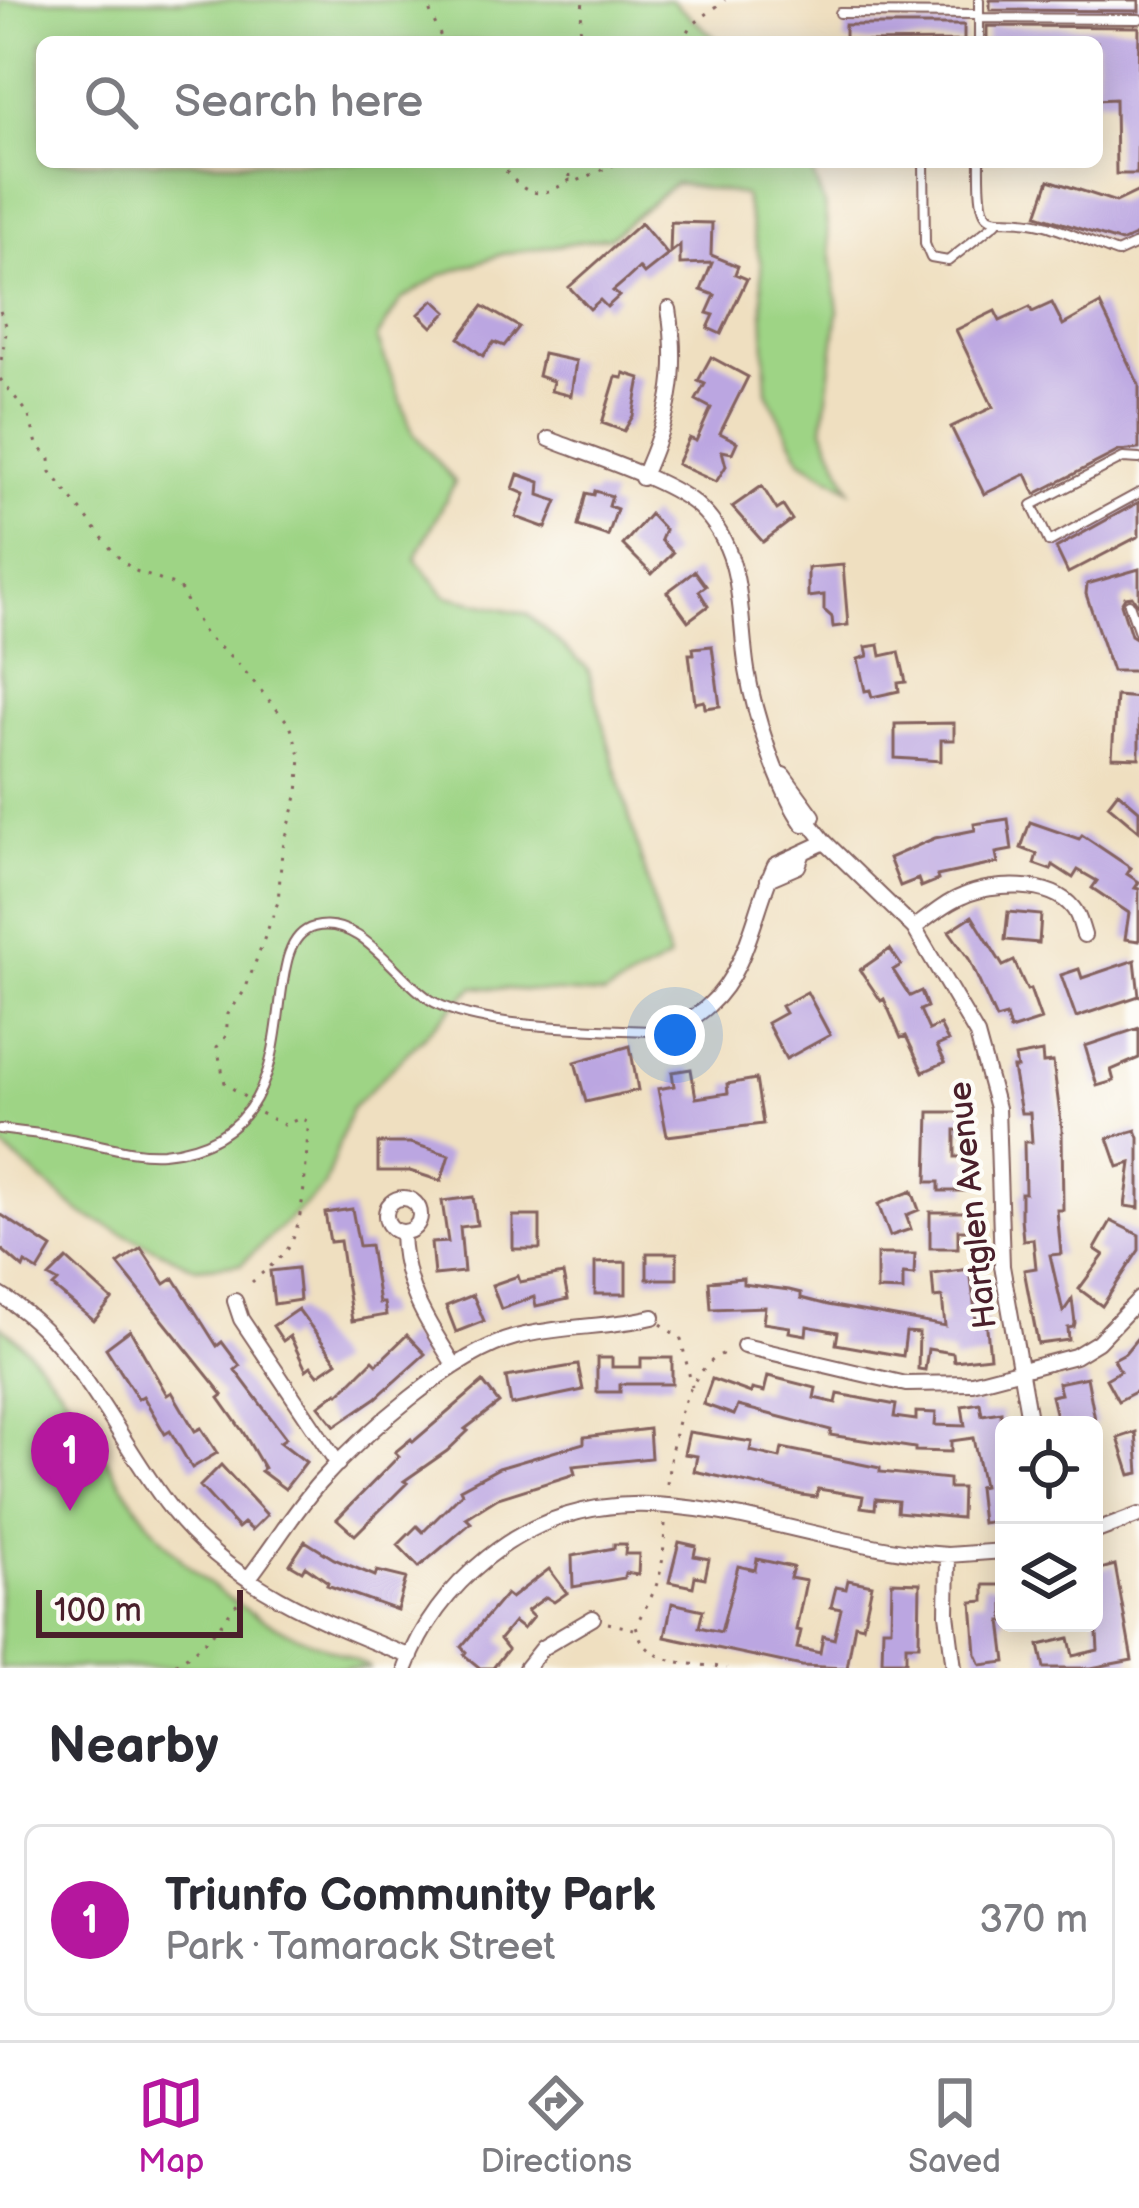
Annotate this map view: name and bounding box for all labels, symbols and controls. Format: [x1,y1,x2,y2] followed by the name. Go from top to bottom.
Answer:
[36,36,1103,168] search box
[78,69,144,135] icon: search
[174,75,423,130] text: Search here
[645,1005,705,1065] your location
[940,1079,1006,1331] street label: Hartglen Avenue
[31,1412,109,1511] pin: 1
[995,1416,1103,1632] map controls
[995,1416,1103,1524] button: locate
[995,1524,1103,1632] button: layers
[36,1584,243,1637] scale bar
[54,1591,142,1631] text: 100 m
[48,1716,219,1777] text: Nearby
[165,1869,655,1924] text: Triunfo Community Park
[82,1897,98,1944] text: 1
[979,1897,1088,1944] text: 370 m
[165,1924,555,1971] text: Park · Tamarack Street
[138,2070,204,2182] tab: Map
[481,2070,632,2182] tab: Directions
[908,2070,1001,2182] tab: Saved

